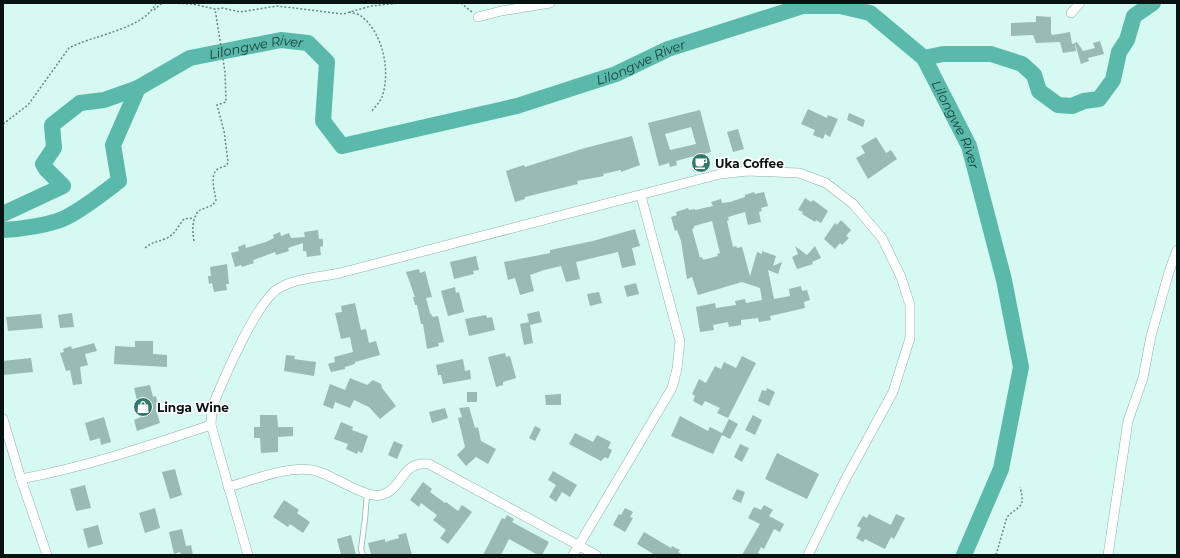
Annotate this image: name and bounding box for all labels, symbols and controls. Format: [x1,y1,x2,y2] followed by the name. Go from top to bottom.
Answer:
[207,32,305,62] water label: Lilongwe River
[594,36,688,88] water label: Lilongwe River
[929,77,983,171] water label: Lilongwe River
[690,152,712,174] cafe icon: Uka Coffee
[715,156,784,171] place label: Uka Coffee
[132,396,154,418] shop icon: Linga Wine
[157,400,229,415] place label: Linga Wine

